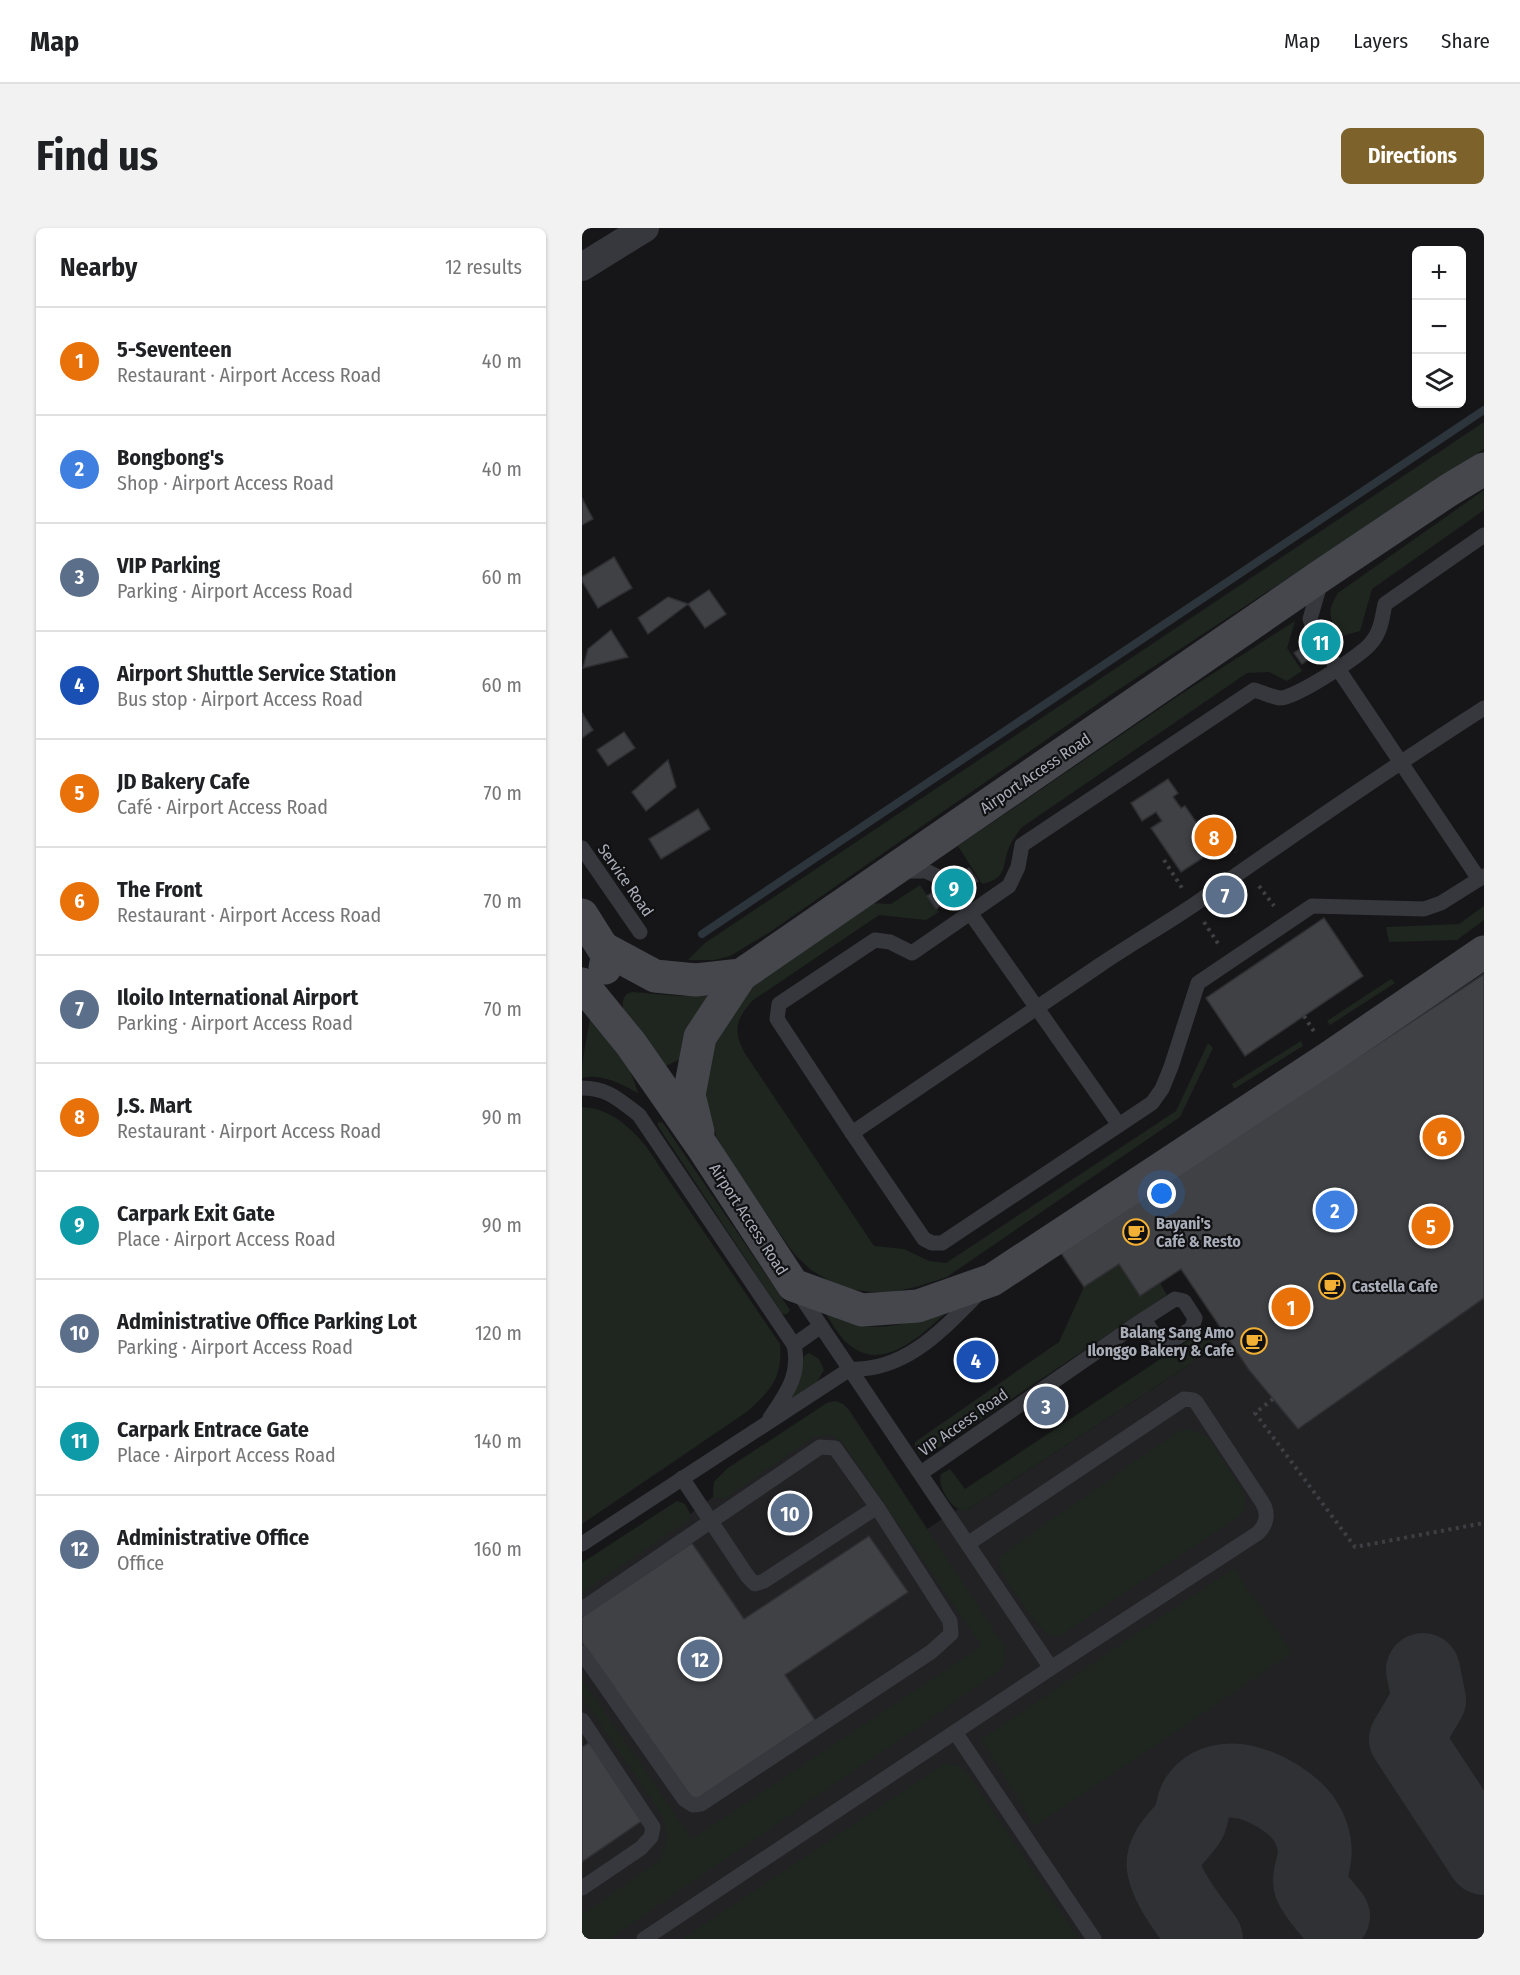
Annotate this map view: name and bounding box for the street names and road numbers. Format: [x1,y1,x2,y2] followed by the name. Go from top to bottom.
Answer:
[976,729,1094,817] street label: Airport Access Road
[594,840,657,920] street label: Service Road
[705,1160,792,1279] street label: Airport Access Road
[915,1385,1011,1460] street label: VIP Access Road

